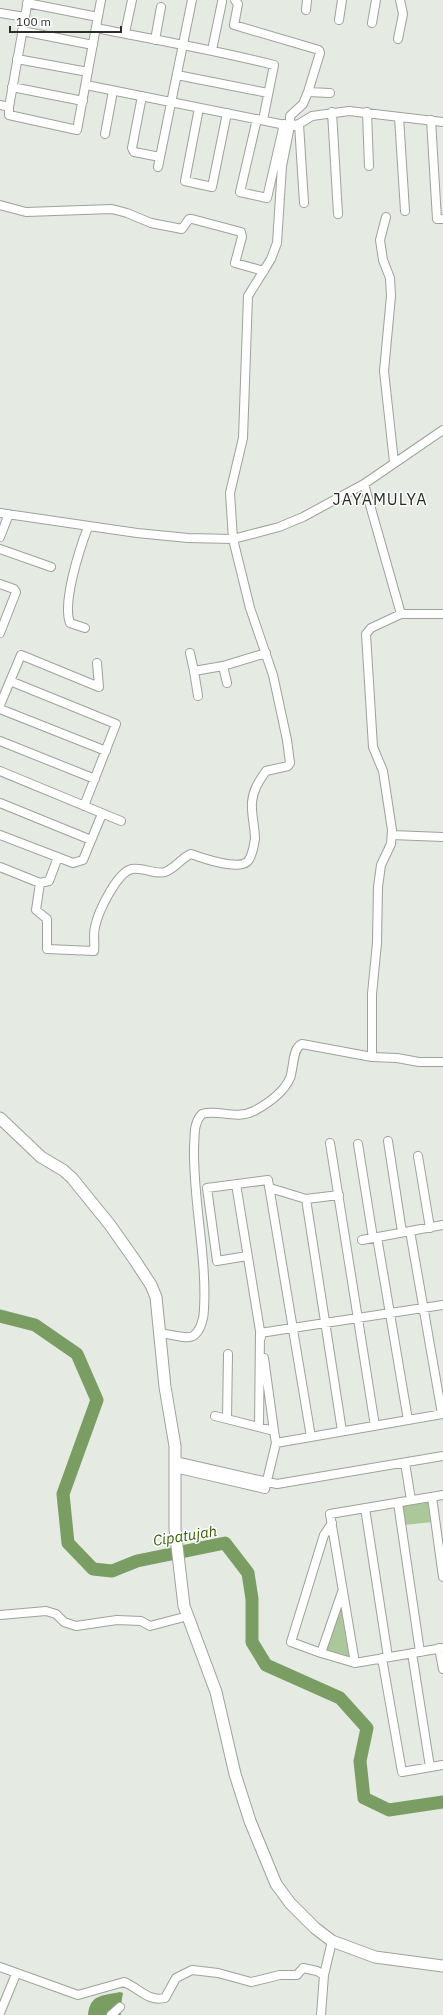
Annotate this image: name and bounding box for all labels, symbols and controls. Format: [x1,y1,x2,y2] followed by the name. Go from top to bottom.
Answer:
[10,8,121,34] scale bar
[16,14,51,29] text: 100 m
[333,489,427,509] district label: JAYAMULYA
[152,1521,218,1550] water label: Cipatujah

